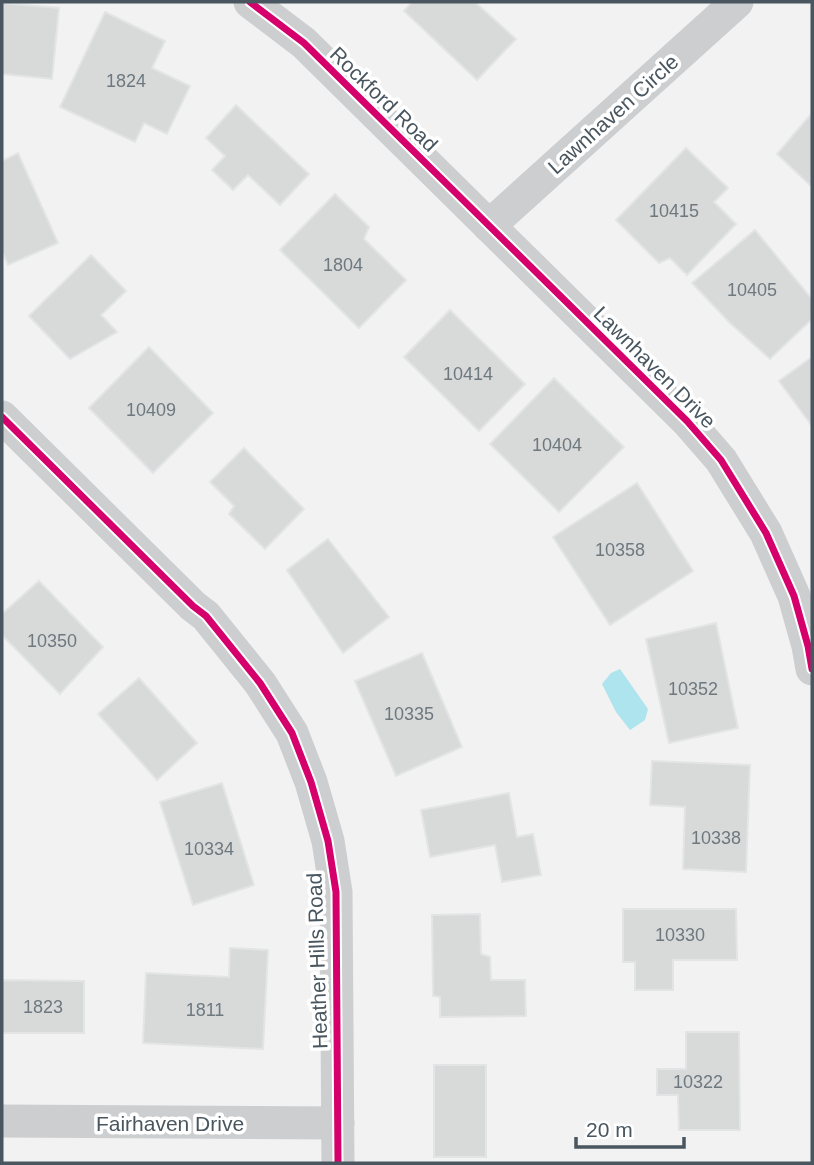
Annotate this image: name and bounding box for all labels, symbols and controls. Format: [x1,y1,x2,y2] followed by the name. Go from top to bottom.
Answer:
[326,42,442,156] street label: Rockford Road
[543,50,683,178] street label: Lawnhaven Circle
[106,71,146,91] house number: 1824
[649,201,699,221] house number: 10415
[323,255,363,275] house number: 1804
[727,280,777,300] house number: 10405
[589,301,721,433] street label: Lawnhaven Drive
[443,364,493,384] house number: 10414
[126,400,176,420] house number: 10409
[532,435,582,455] house number: 10404
[595,540,645,560] house number: 10358
[27,631,77,651] house number: 10350
[668,679,718,699] house number: 10352
[384,704,434,724] house number: 10335
[691,828,741,848] house number: 10338
[184,839,234,859] house number: 10334
[302,873,332,1049] street label: Heather Hills Road
[655,925,705,945] house number: 10330
[23,997,63,1017] house number: 1823
[186,1000,224,1020] house number: 1811
[673,1072,723,1092] house number: 10322
[576,1106,684,1150] scale bar
[96,1112,244,1135] street label: Fairhaven Drive
[586,1118,633,1141] text: 20 m

